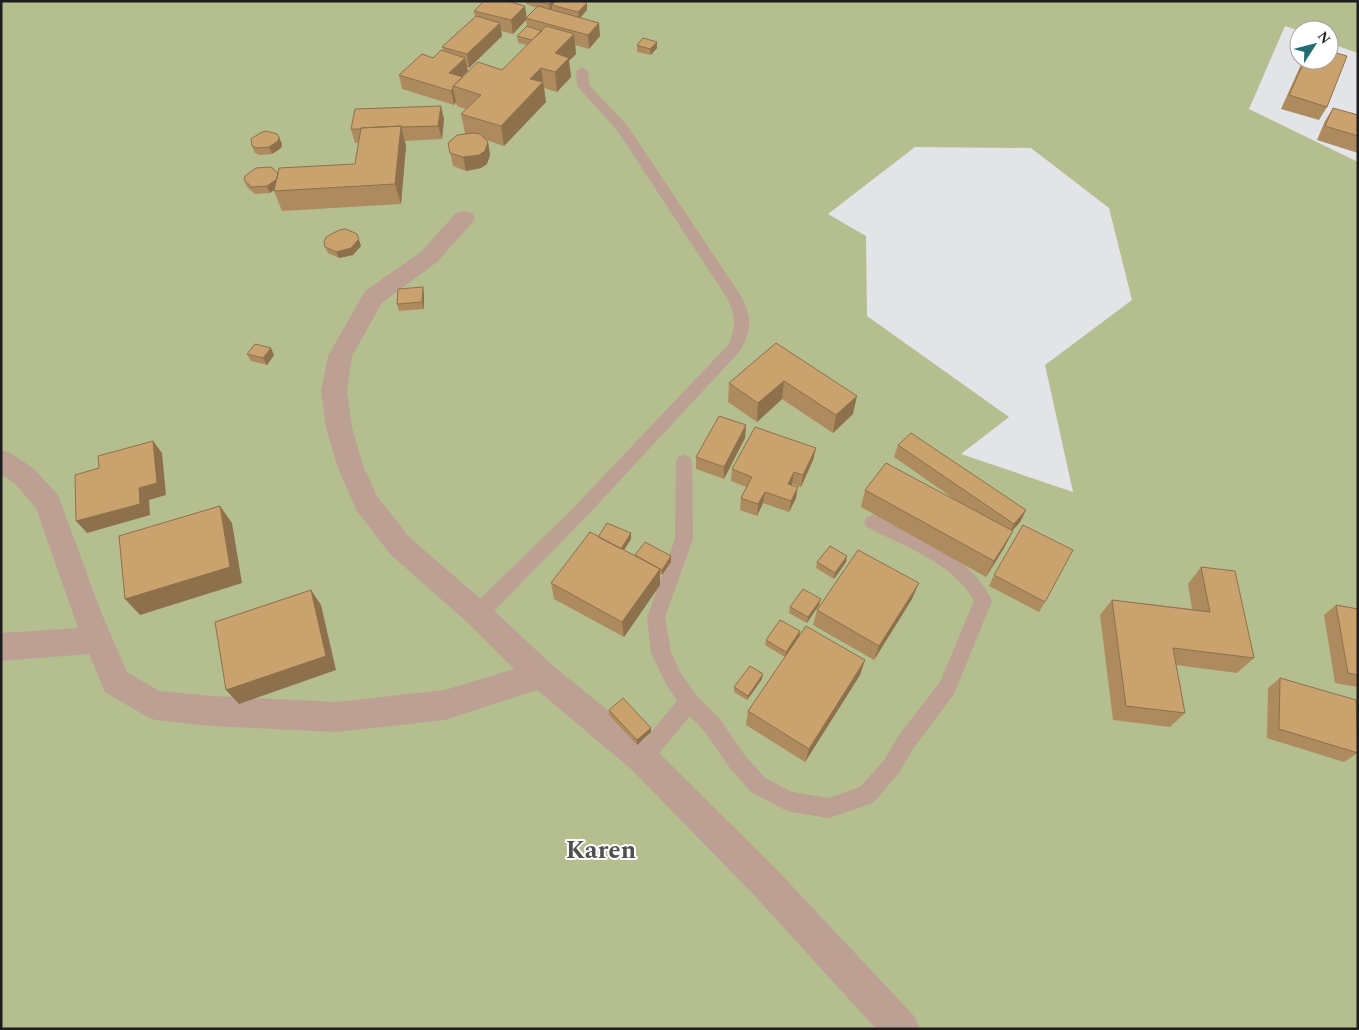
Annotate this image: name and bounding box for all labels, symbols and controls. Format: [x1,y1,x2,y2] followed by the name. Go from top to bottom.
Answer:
[1289,20,1339,70] north arrow
[1312,27,1336,48] text: N
[566,832,636,870] district label: Karen

